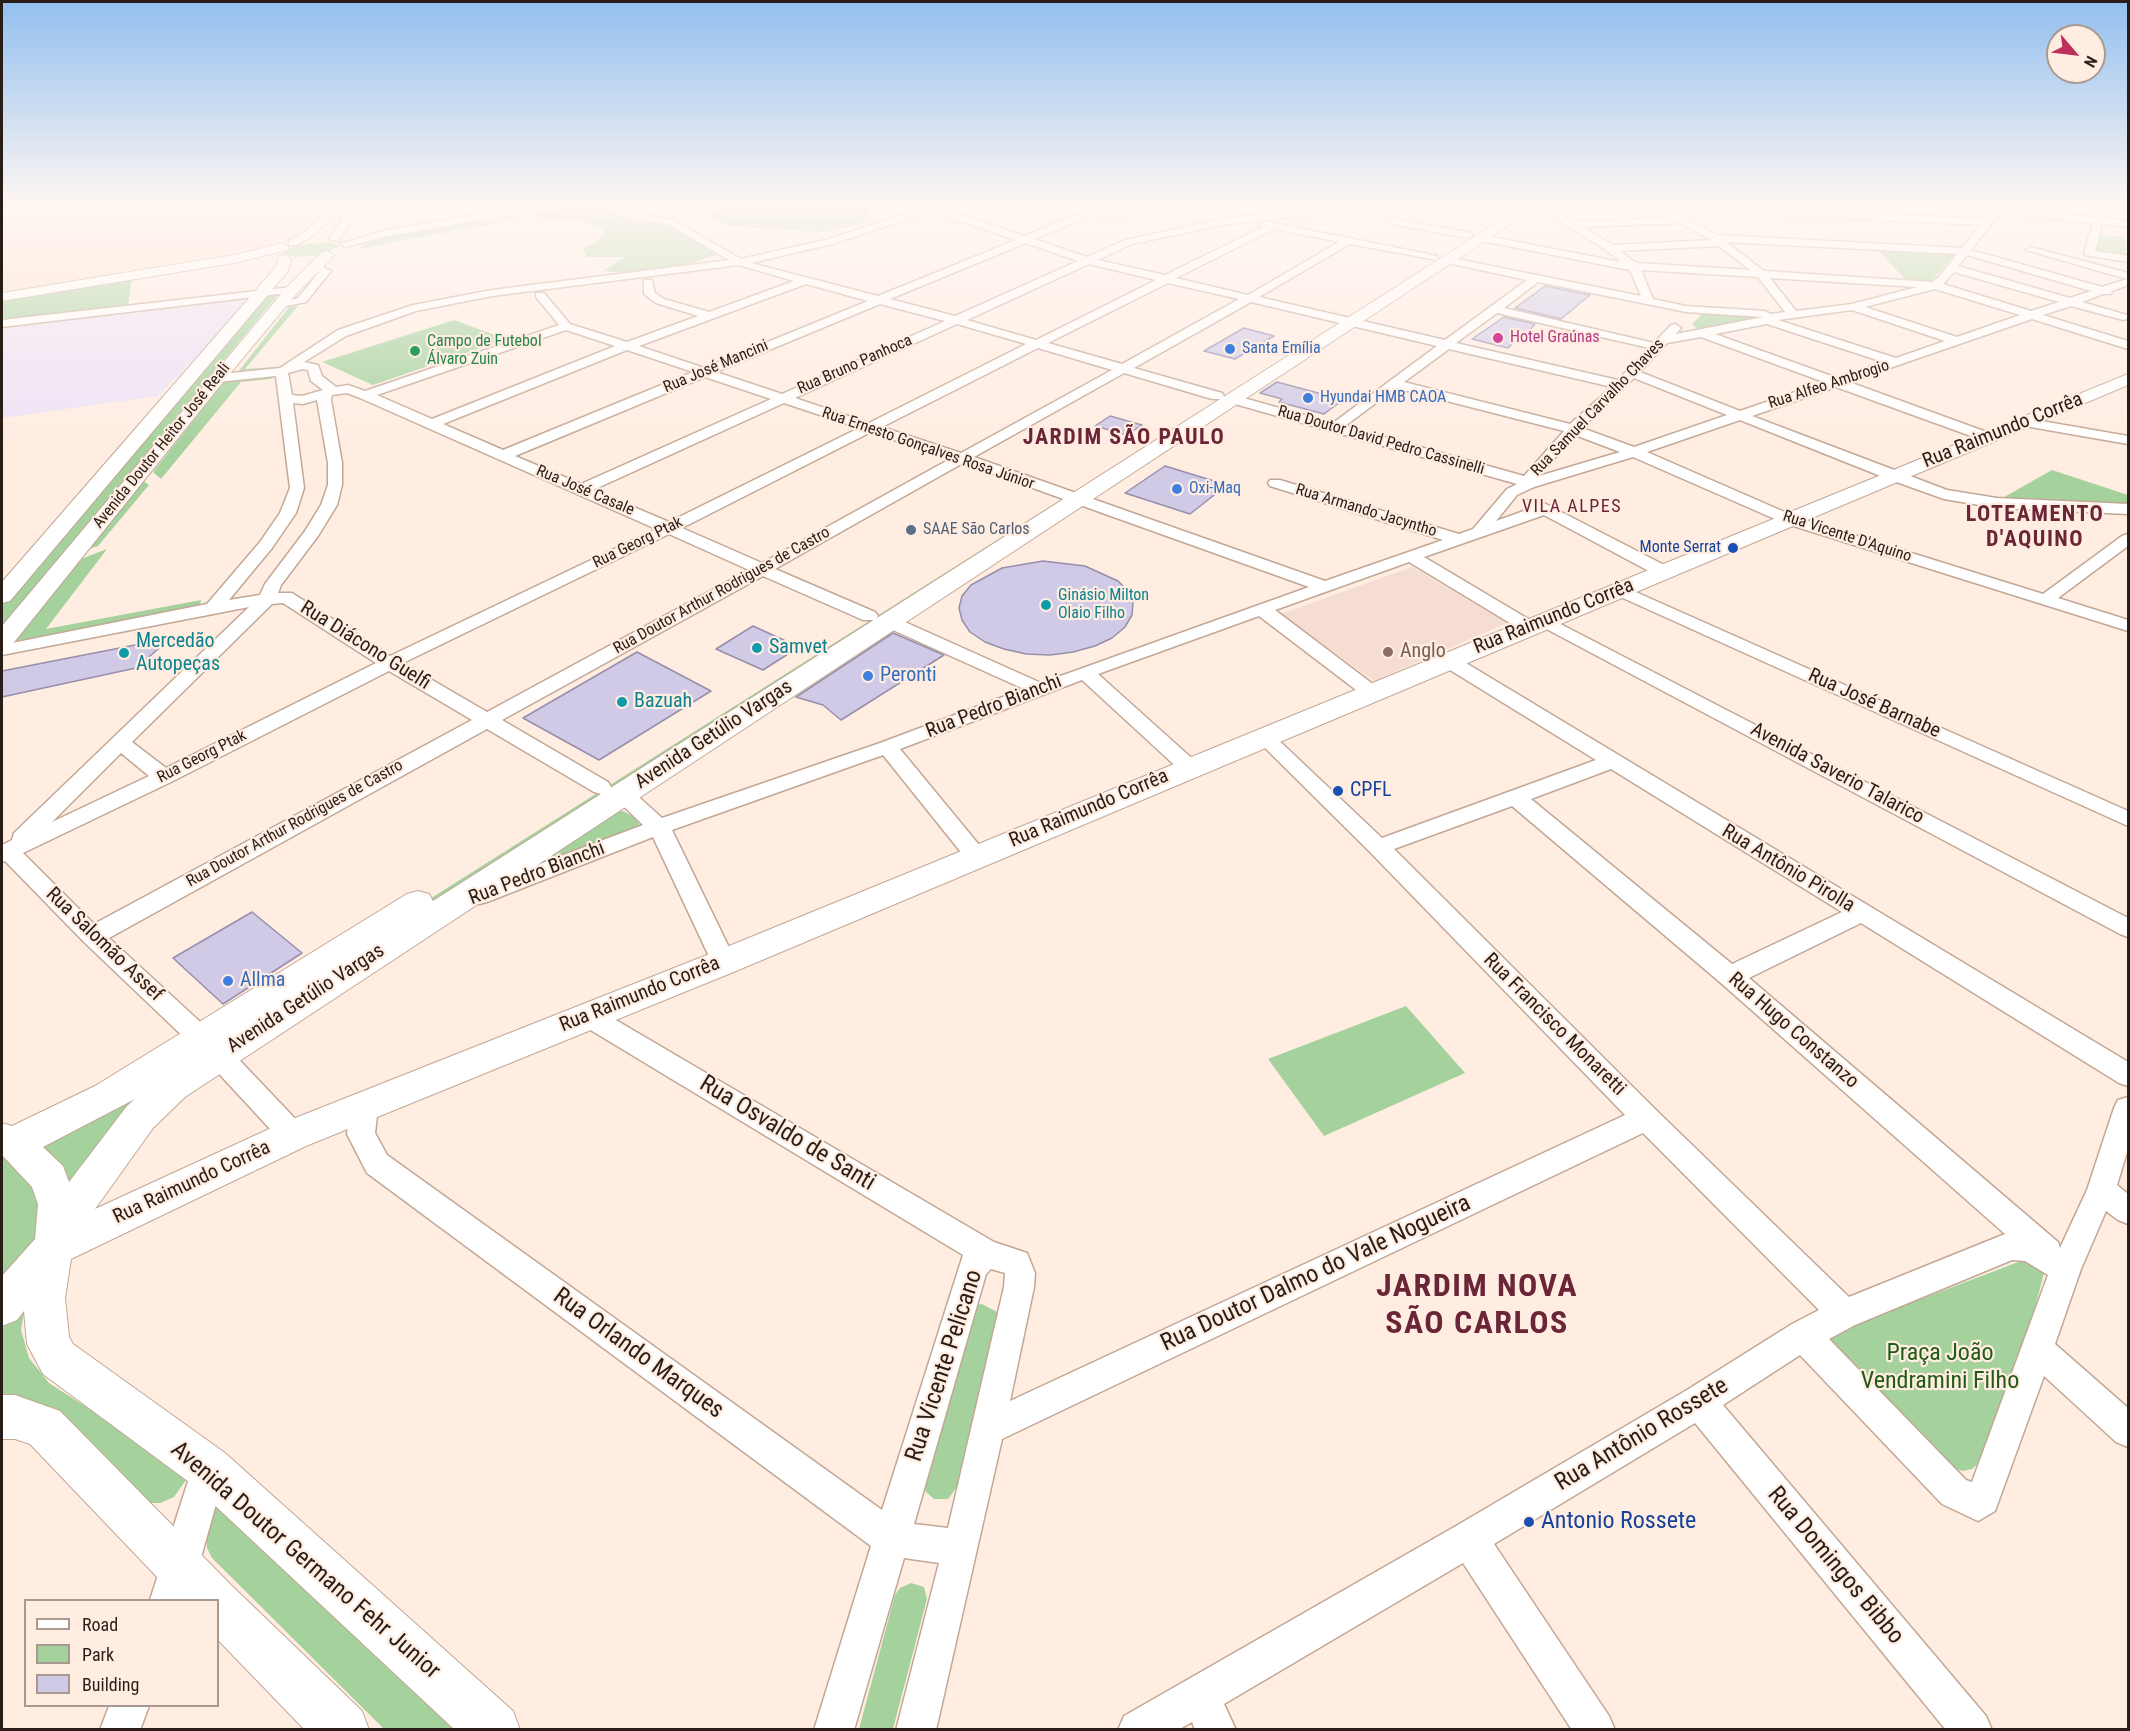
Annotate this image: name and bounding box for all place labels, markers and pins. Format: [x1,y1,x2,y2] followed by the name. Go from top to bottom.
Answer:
[1510,328,1600,348] place label: Hotel Graúnas
[1491,331,1505,345] marker: Hotel Graúnas
[427,332,542,370] place label: Campo de Futebol Álvaro Zuin
[1242,339,1321,359] place label: Santa Emília
[1223,342,1237,356] marker: Santa Emília
[408,344,422,358] marker: Campo de Futebol Álvaro Zuin
[1320,388,1446,408] place label: Hyundai HMB CAOA
[1301,391,1315,405] marker: Hyundai HMB CAOA
[1189,479,1241,499] place label: Oxi-Maq
[1170,482,1184,496] marker: Oxi-Maq
[923,520,1030,540] place label: SAAE São Carlos
[904,523,918,537] marker: SAAE São Carlos
[1640,538,1721,558] place label: Monte Serrat
[1726,541,1740,555] marker: Monte Serrat
[1058,586,1149,624] place label: Ginásio Milton Olaio Filho
[1039,598,1053,612] marker: Ginásio Milton Olaio Filho
[136,630,220,677] place label: Mercedão Autopeças
[769,636,828,660] place label: Samvet
[1400,640,1446,664] place label: Anglo
[750,641,764,655] marker: Samvet
[1381,645,1395,659] marker: Anglo
[117,646,131,660] marker: Mercedão Autopeças
[880,664,936,688] place label: Peronti
[861,669,875,683] marker: Peronti
[634,690,692,714] place label: Bazuah
[615,695,629,709] marker: Bazuah
[1350,779,1392,803] place label: CPFL
[1331,784,1345,798] marker: CPFL
[240,969,285,993] place label: Allma
[221,974,235,988] marker: Allma
[1541,1508,1696,1536] place label: Antonio Rossete
[1522,1515,1536,1529] marker: Antonio Rossete

